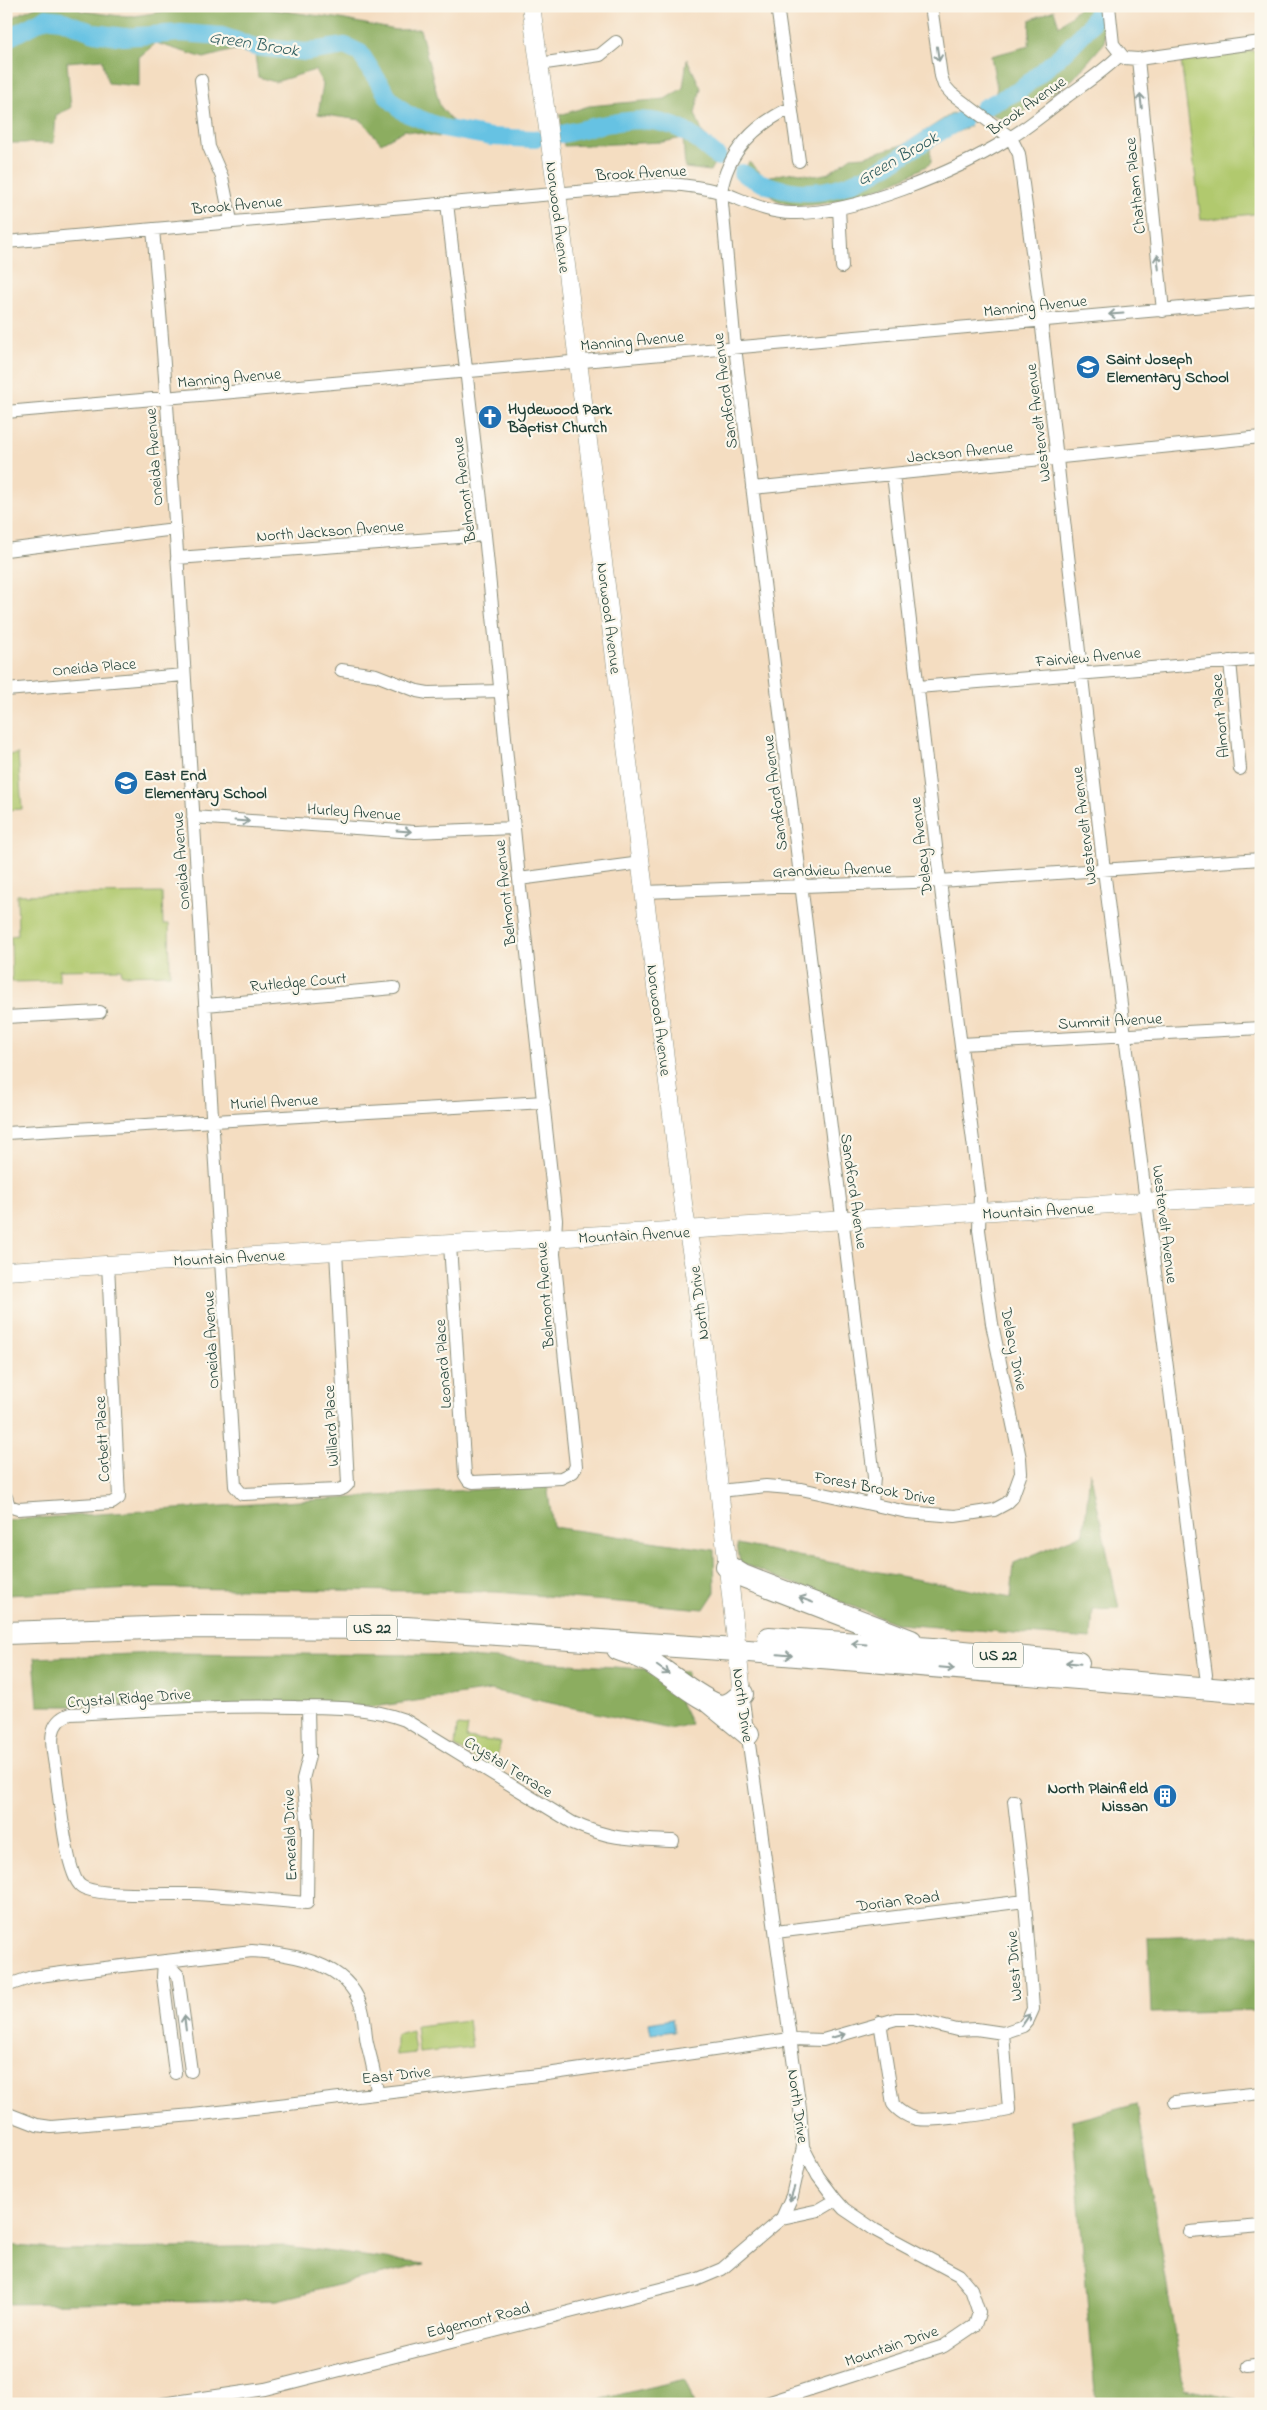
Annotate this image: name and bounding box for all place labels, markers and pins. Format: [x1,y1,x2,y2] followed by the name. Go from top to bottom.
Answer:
[1106,348,1229,391] place label: Saint Joseph Elementary School
[1075,354,1101,380] school or university icon: Saint Joseph Elementary School
[507,398,613,440] place label: Hydewood Park Baptist Church
[477,404,503,430] church icon: Hydewood Park Baptist Church
[144,764,267,807] place label: East End Elementary School
[113,770,139,796] school or university icon: East End Elementary School
[1047,1777,1148,1819] place label: North Plainfield Nissan
[1152,1783,1178,1809] building icon: North Plainfield Nissan

